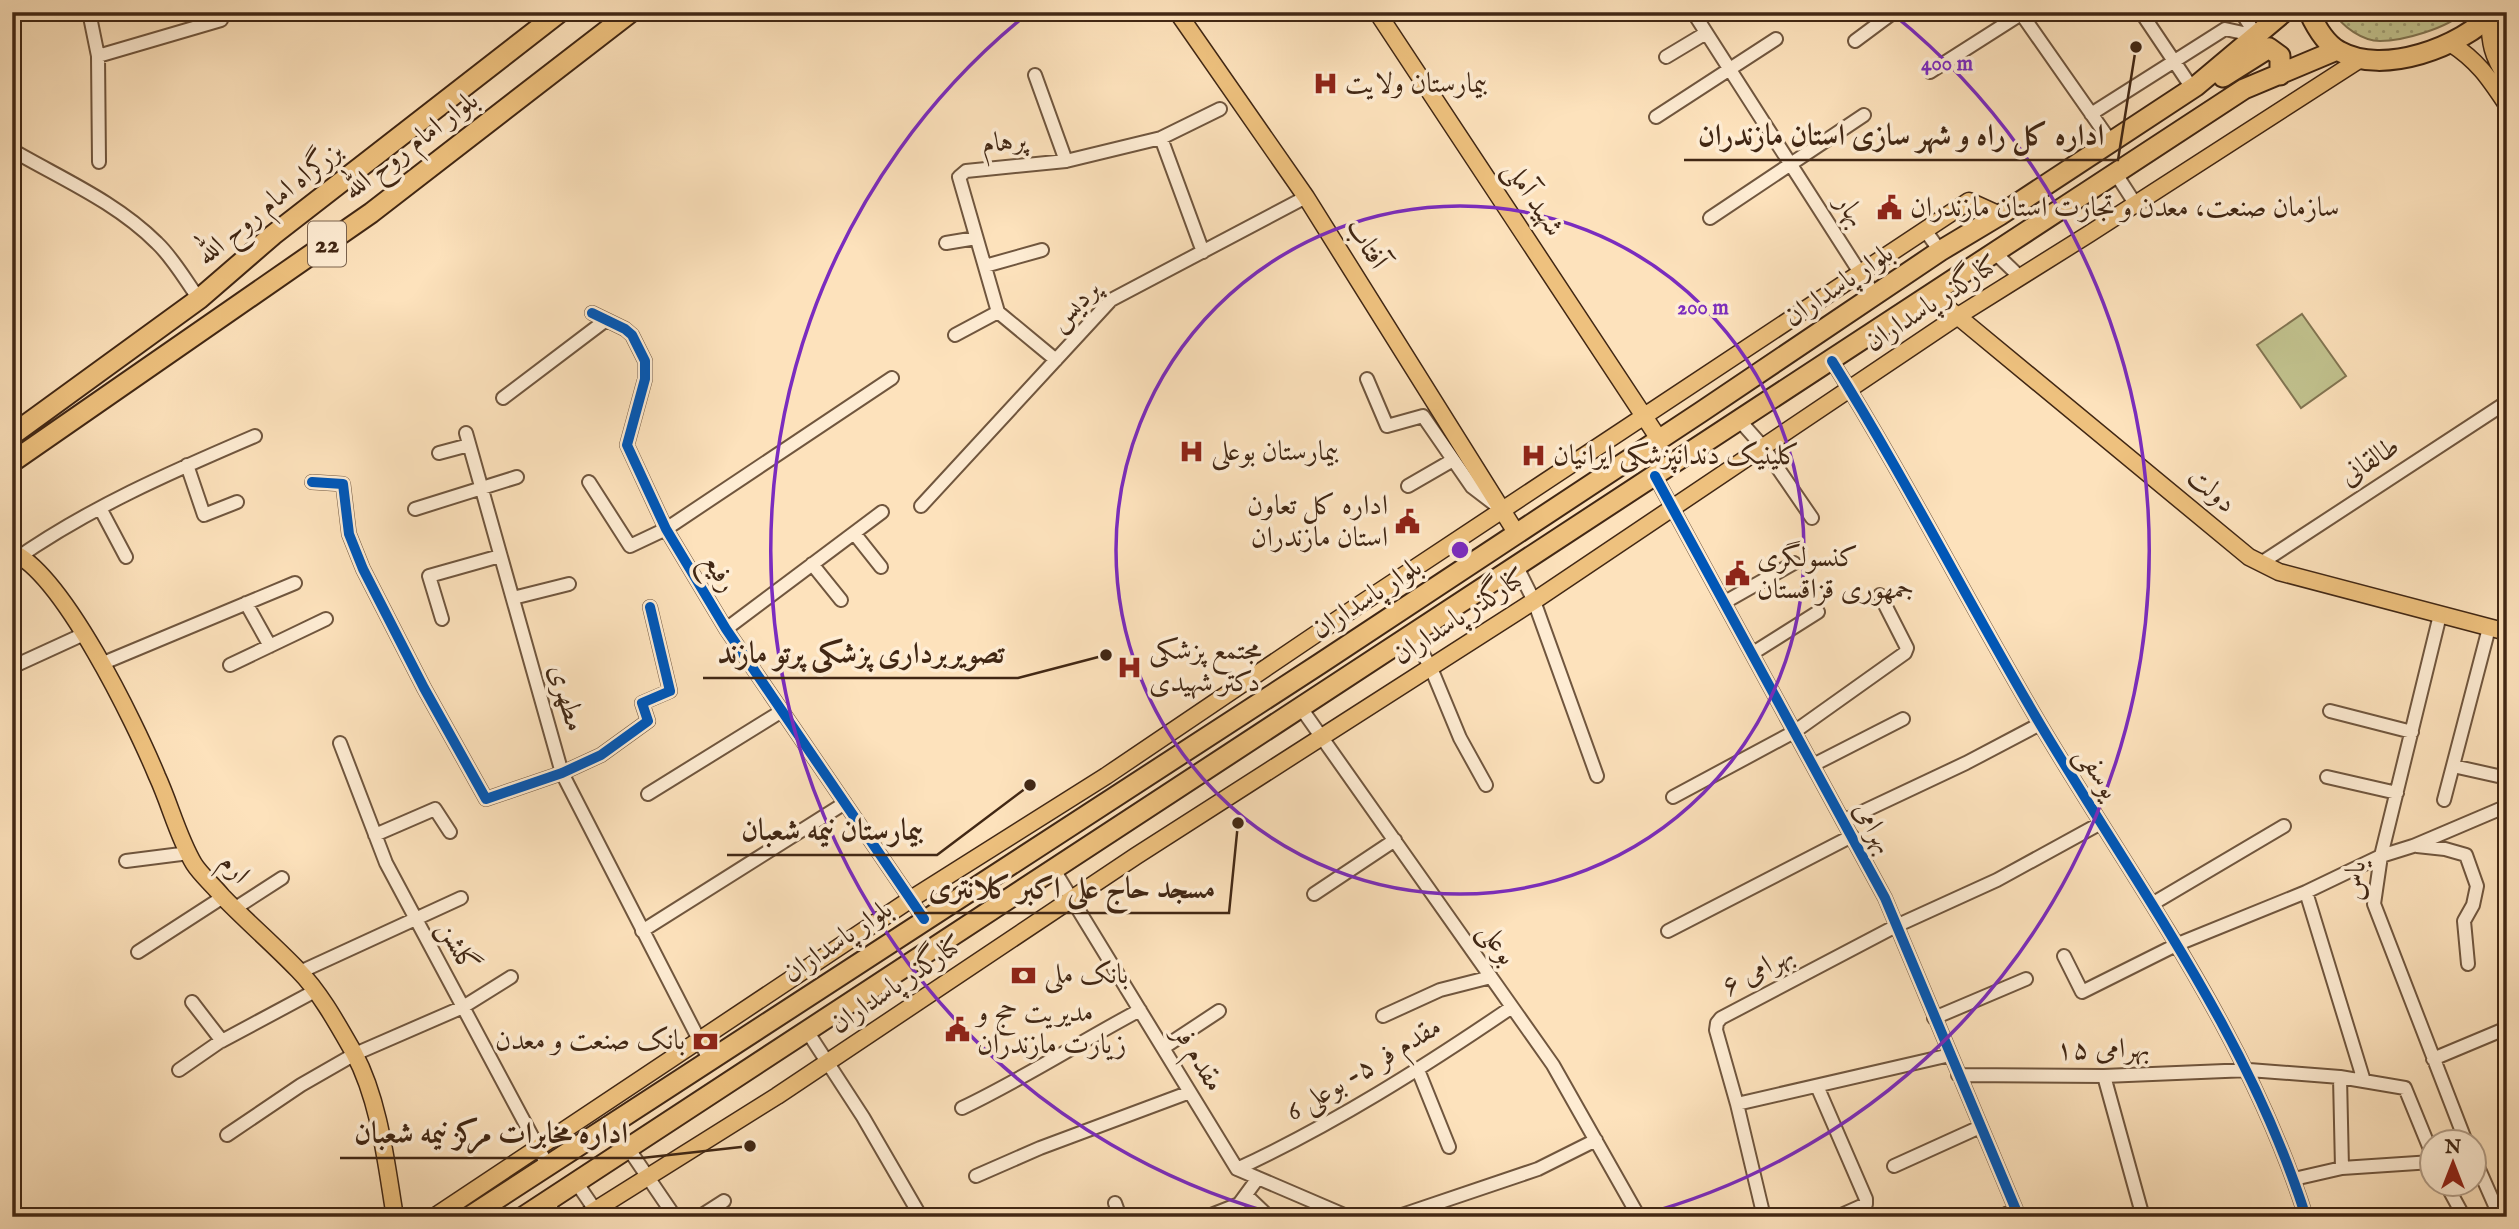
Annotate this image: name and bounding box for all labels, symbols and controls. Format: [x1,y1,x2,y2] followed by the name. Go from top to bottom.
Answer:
[1921,51,1974,78] text: 400 m
[1345,67,1488,102] place label: بیمارستان ولایت
[1311,70,1339,98] hospital icon: بیمارستان ولایت
[333,79,489,213] street label: بلوار امام روح الله
[1684,109,2118,160] callout: اداره کل راه و شهر سازی استان مازندران
[1698,118,2104,156] text: اداره کل راه و شهر سازی استان مازندران
[980,123,1032,168] street label: پرهام
[186,130,354,278] street label: بزرگراه امام روح الله
[1494,154,1572,244] street label: شهید آملی
[1825,185,1874,234] street label: بهار
[1910,191,2339,226] place label: سازمان صنعت، معدن و تجارت استان مازندران
[1876,194,1904,222] public building icon: سازمان صنعت، معدن و تجارت استان مازندران
[1337,212,1397,278] street label: آفتاب
[308,221,346,266] road number: 22
[1777,237,1901,336] street label: بلوار پاسداران
[1856,244,2006,361] street label: کنارگذر پاسداران
[1042,271,1111,339] street label: پردیس
[1677,295,1729,322] text: 200 m
[2333,430,2407,494] street label: طالقانی
[1211,435,1339,471] place label: بیمارستان بوعلی
[1177,438,1205,466] hospital icon: بیمارستان بوعلی
[1553,439,1800,474] place label: کلینیک دندانپزشکی ایرانیان
[1519,442,1547,470] hospital icon: کلینیک دندانپزشکی ایرانیان
[2179,460,2243,522] street label: دولت
[1247,489,1388,556] place label: اداره کل تعاون استان مازندران
[1394,508,1422,536] public building icon: اداره کل تعاون استان مازندران
[1448,538,1472,562] centre of rings
[1757,540,1914,608] place label: کنسولگری جمهوری قزاقستان
[689,547,744,602] street label: رفیع
[1305,550,1429,649] street label: بلوار پاسداران
[1384,557,1534,674] street label: کنارگذر پاسداران
[1723,560,1751,588] public building icon: کنسولگری جمهوری قزاقستان
[703,627,1018,678] callout: تصویربرداری پزشکی پرتو مازند
[1149,634,1262,701] place label: مجتمع پزشکی دکتر شهیدی
[717,636,1006,674] text: تصویربرداری پزشکی پرتو مازند
[1115,653,1143,681] hospital icon: مجتمع پزشکی دکتر شهیدی
[540,660,592,736] street label: مطهری
[2066,740,2128,808] street label: یوسفی
[1844,796,1902,860] street label: بهرامی
[727,804,937,855] callout: بیمارستان نیمه شعبان
[741,813,923,851] text: بیمارستان نیمه شعبان
[207,846,257,895] street label: ارم
[2337,858,2375,902] street label: یاس
[914,862,1229,913] callout: مسجد حاج علی اکبر کلانتری
[929,871,1215,915] text: مسجد حاج علی اکبر کلانتری
[776,893,900,992] street label: بلوار پاسداران
[428,914,486,980] street label: گلشن
[1469,916,1524,973] street label: بوعلی
[822,924,971,1043] street label: کنارگذر پاسداران
[1716,937,1800,1005] street label: بهرامی ۶
[1044,958,1128,994] place label: بانک ملی
[1010,961,1038,989] bank icon: بانک ملی
[974,996,1127,1063] place label: مدیریت حج و زیارت مازندران
[1280,1010,1451,1134] street label: مقدم فر ۵- بوعلی 6
[943,1015,971,1043] public building icon: مدیریت حج و زیارت مازندران
[1159,1017,1231,1101] street label: مقدم فر
[495,1024,685,1059] place label: بانک صنعت و معدن
[691,1027,719,1055] bank icon: بانک صنعت و معدن
[2056,1032,2150,1068] street label: بهرامی ۱۵
[340,1107,642,1158] callout: اداره مخابرات مرکز نیمه شعبان
[354,1116,628,1154] text: اداره مخابرات مرکز نیمه شعبان
[2418,1128,2488,1198] north arrow
[2444,1136,2462,1160] text: N

